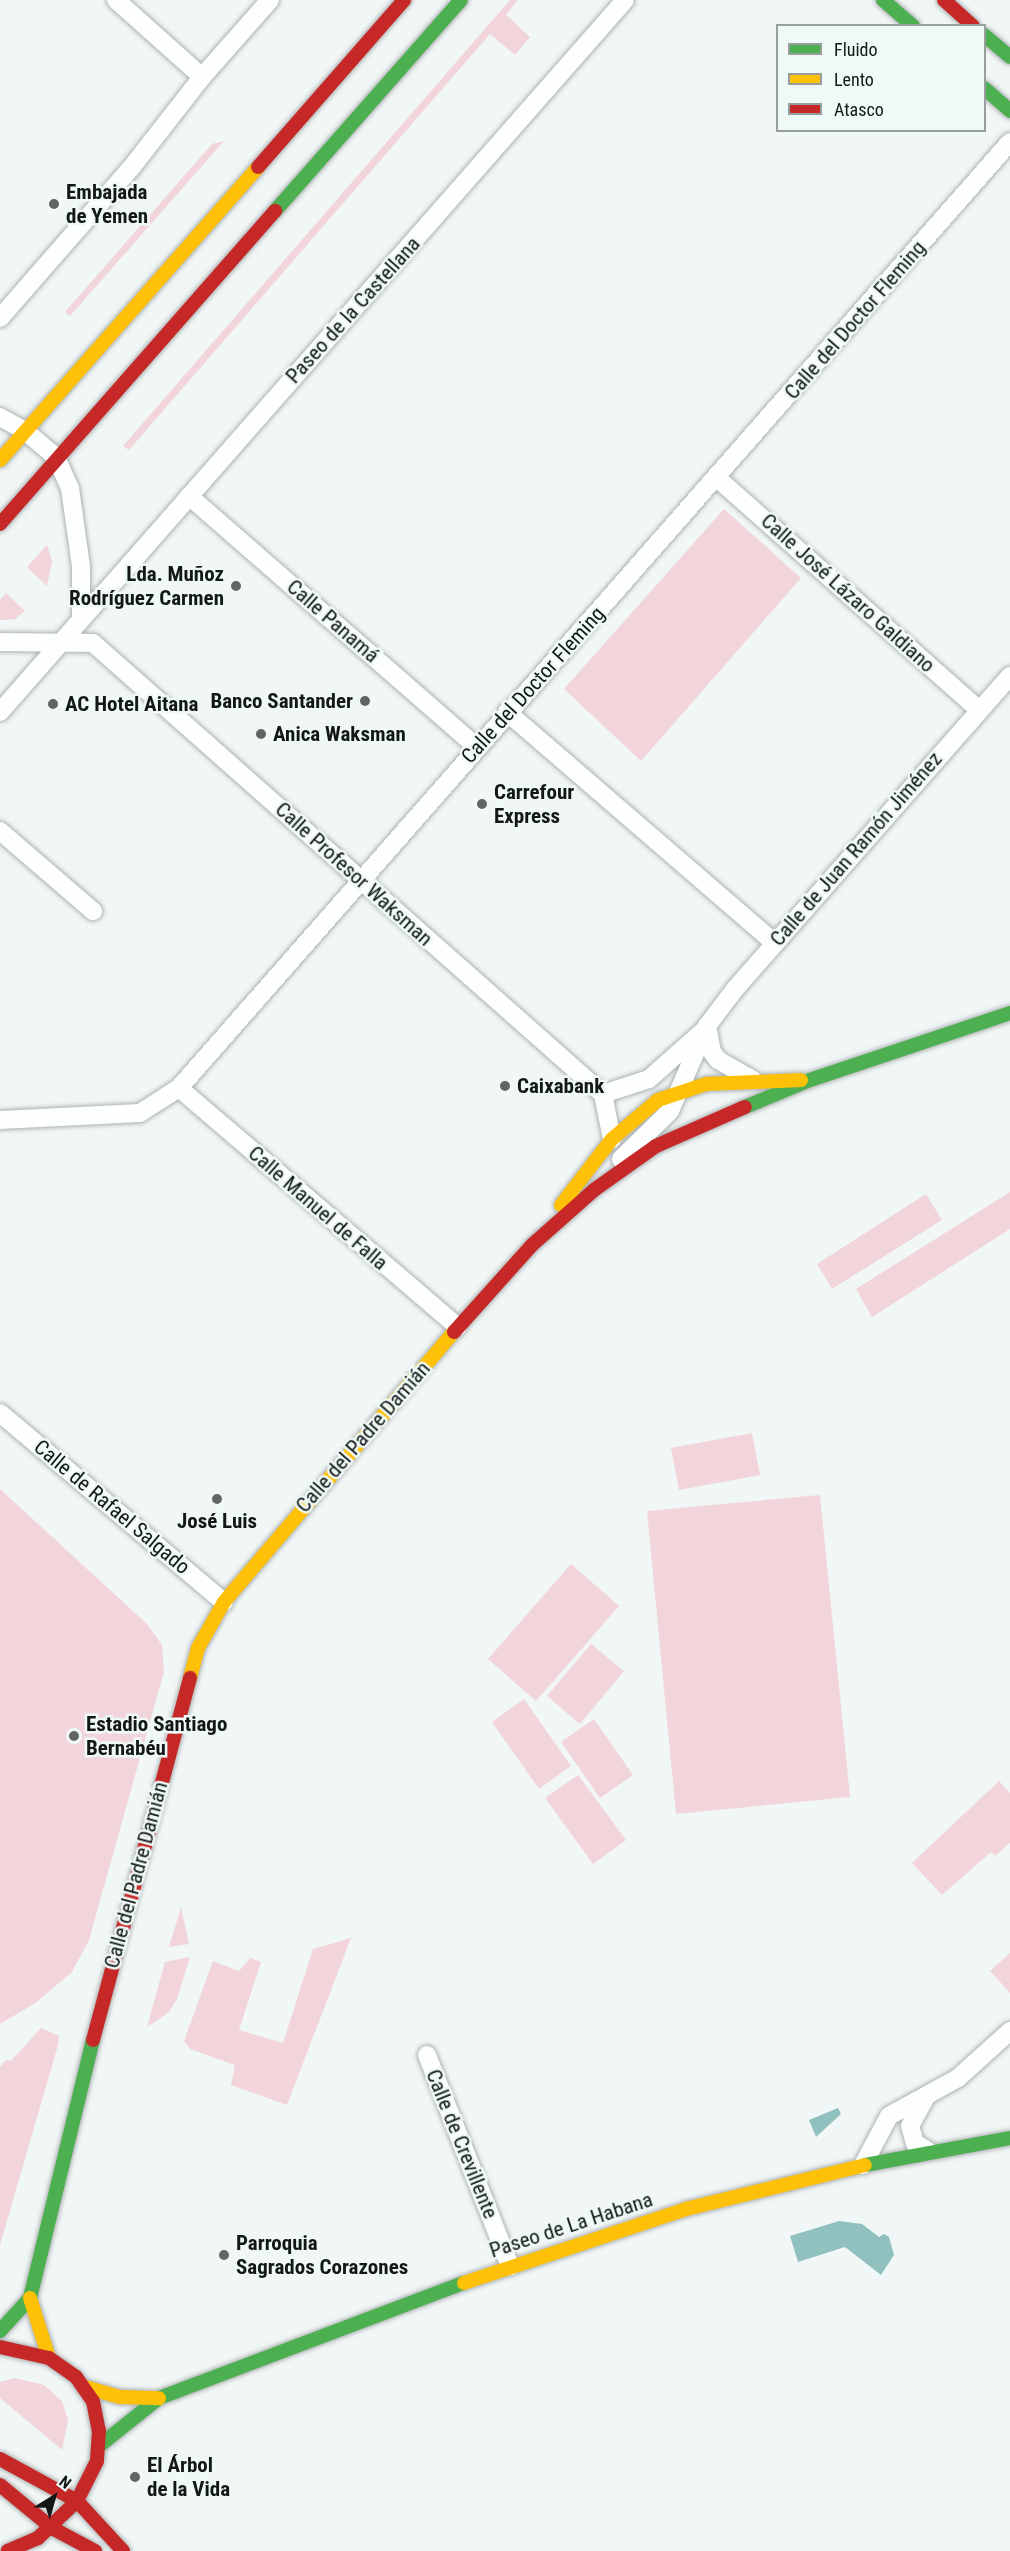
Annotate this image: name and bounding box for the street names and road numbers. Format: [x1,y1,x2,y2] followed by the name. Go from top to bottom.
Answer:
[281,231,425,389] street label: Paseo de la Castellana
[779,235,931,405] street label: Calle del Doctor Fleming
[756,508,940,678] street label: Calle José Lázaro Galdiano
[282,574,384,668] street label: Calle Panamá
[456,601,610,769] street label: Calle del Doctor Fleming
[765,747,947,951] street label: Calle de Juan Ramón Jiménez
[270,797,438,951] street label: Calle Profesor Waksman
[243,1141,393,1275] street label: Calle Manuel de Falla
[291,1356,435,1518] street label: Calle del Padre Damián
[29,1434,195,1580] street label: Calle de Rafael Salgado
[99,1779,173,1971] street label: Calle del Padre Damián
[421,2066,503,2222] street label: Calle de Crevillente
[486,2187,656,2263] street label: Paseo de La Habana

